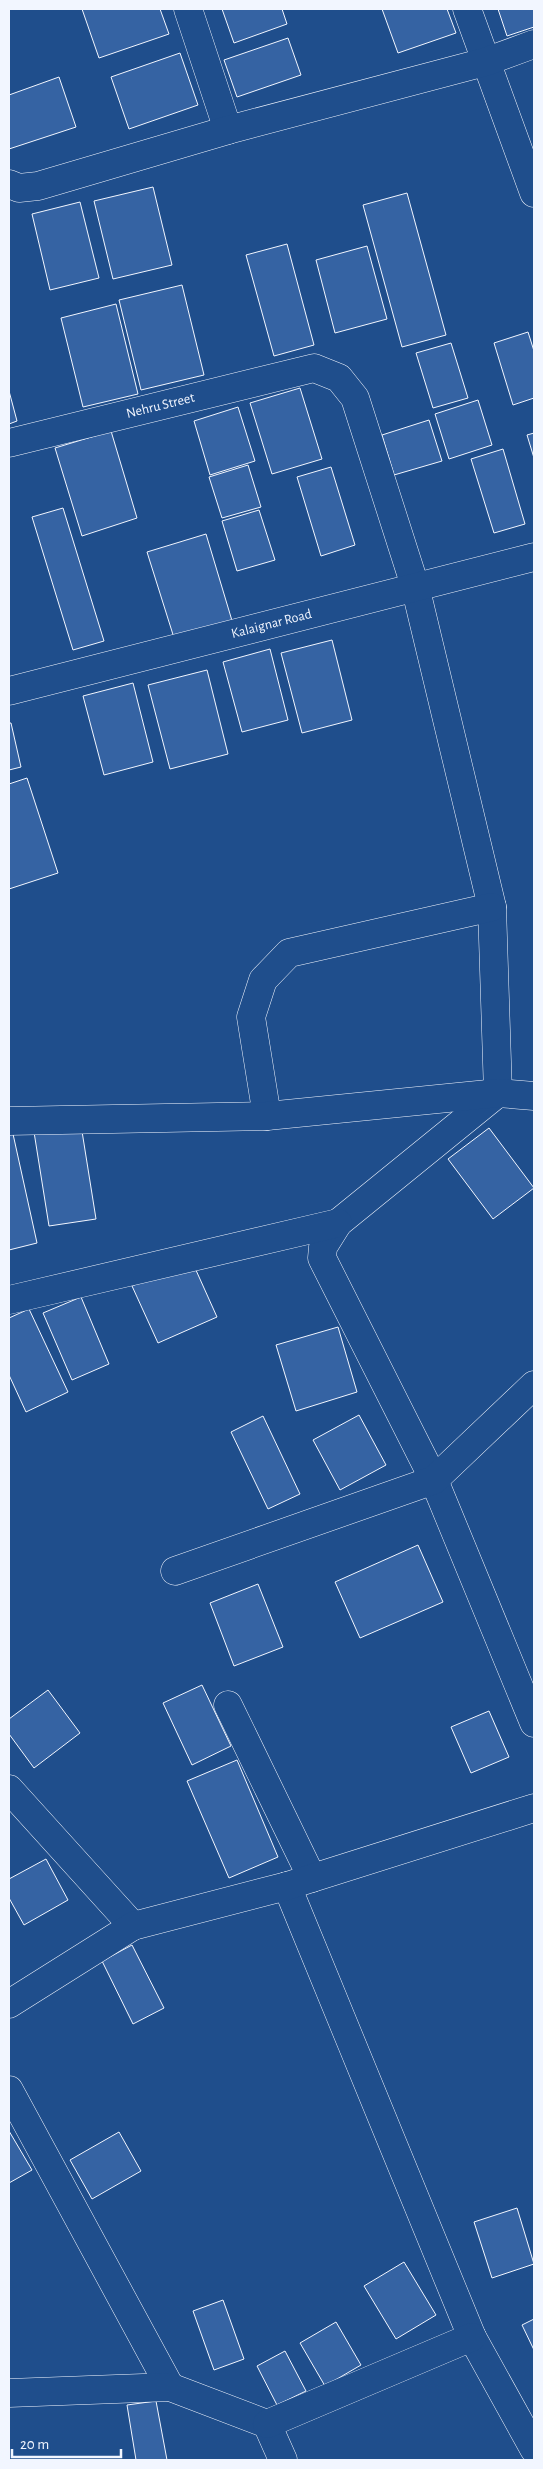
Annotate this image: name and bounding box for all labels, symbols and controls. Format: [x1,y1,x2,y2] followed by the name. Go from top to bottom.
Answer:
[125,390,197,421] street label: Nehru Street
[230,607,313,641] street label: Kalaignar Road
[12,2426,121,2458] scale bar
[20,2437,49,2452] text: 20 m

